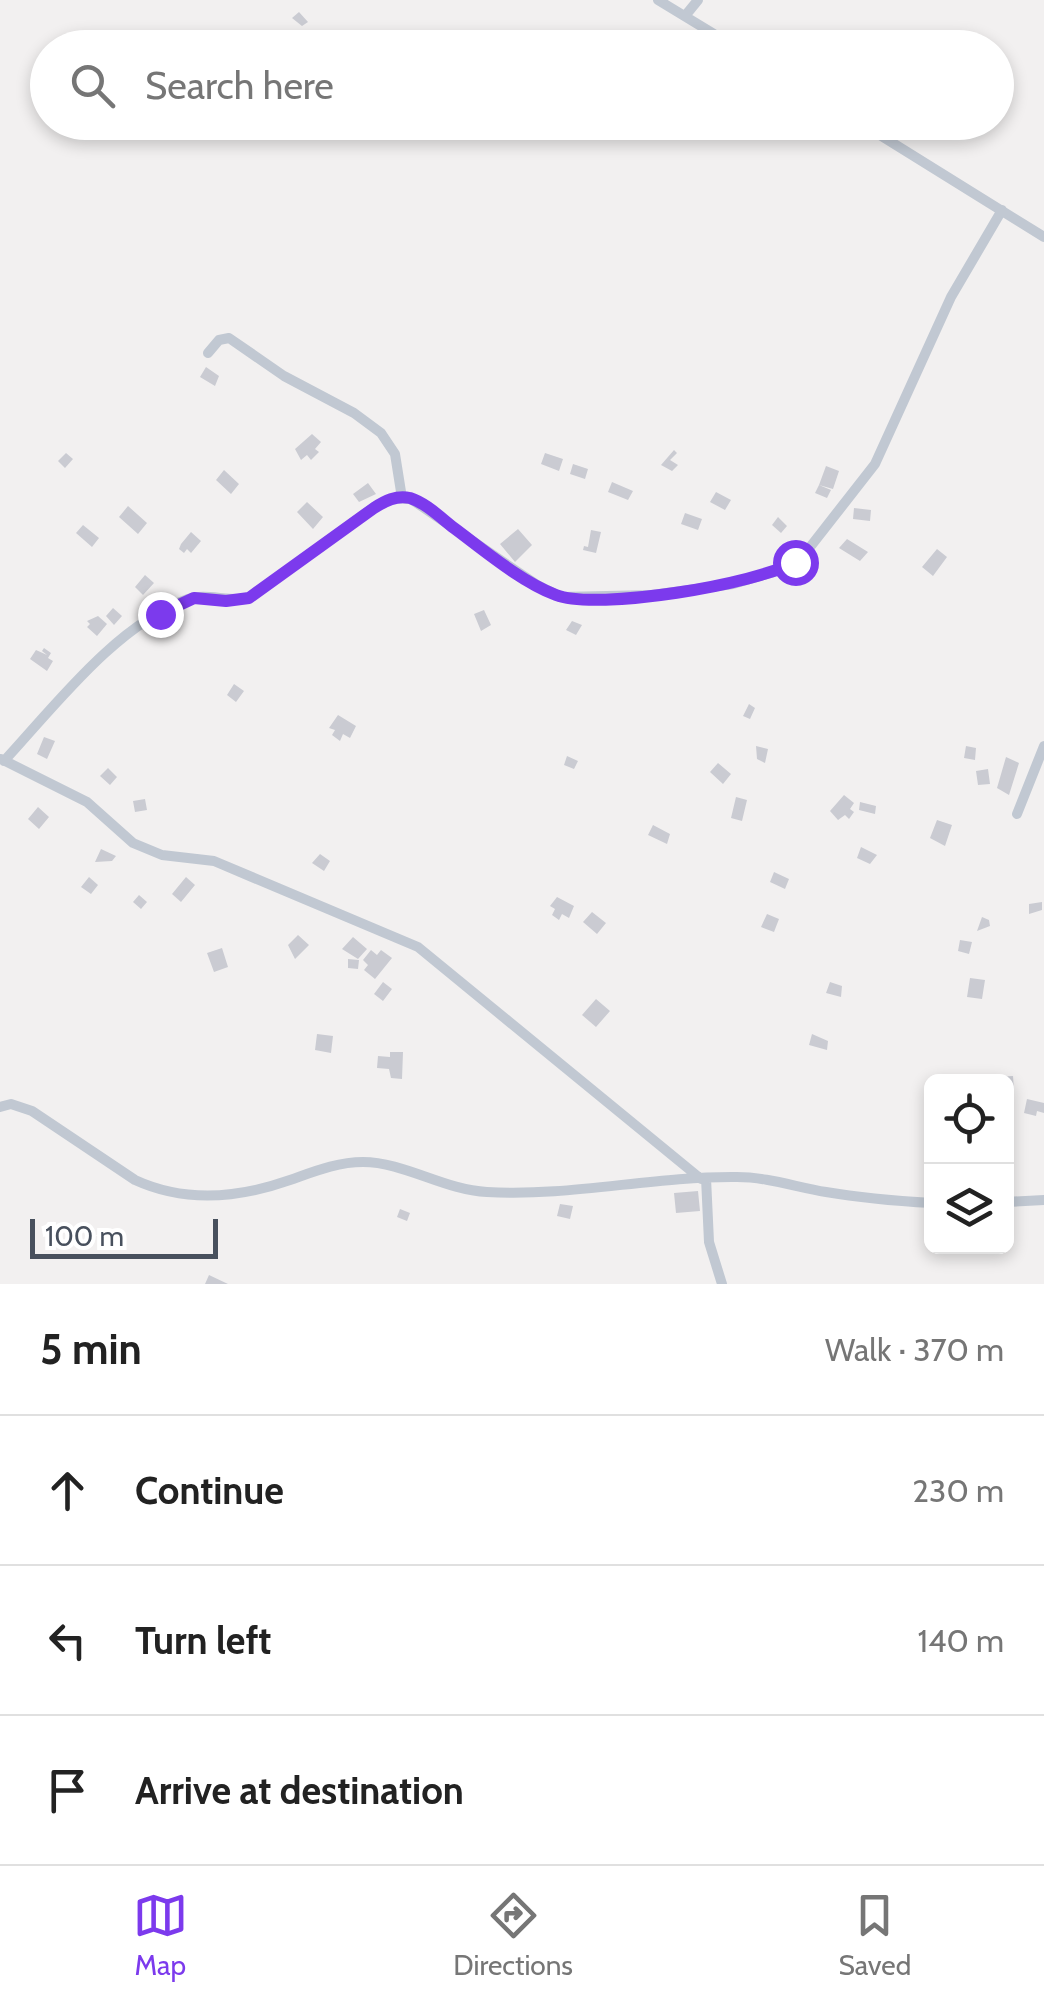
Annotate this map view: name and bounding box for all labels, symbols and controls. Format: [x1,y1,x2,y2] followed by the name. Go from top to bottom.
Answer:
[30,30,1014,140] search box
[65,58,120,113] icon: search
[145,62,334,109] text: Search here
[773,540,819,586] route start
[138,592,184,638] route end
[924,1074,1014,1254] map controls
[924,1074,1014,1164] button: locate
[924,1164,1014,1254] button: layers
[30,1214,218,1258] scale bar
[45,1219,124,1253] text: 100 m
[40,1323,142,1375] text: 5 min
[825,1330,1004,1369] text: Walk · 370 m
[40,1463,95,1518] icon: ahead
[135,1467,284,1514] text: Continue
[912,1471,1004,1510] text: 230 m
[40,1613,95,1668] icon: left
[135,1617,271,1664] text: Turn left
[917,1621,1004,1660] text: 140 m
[40,1763,95,1818] icon: arrive
[135,1767,464,1814] text: Arrive at destination
[133,1888,188,1982] tab: Map
[453,1888,573,1982] tab: Directions
[839,1888,911,1982] tab: Saved

